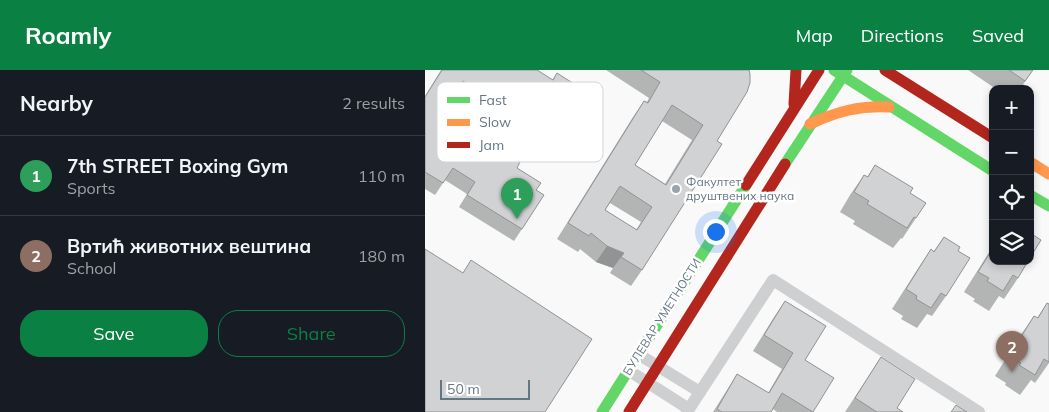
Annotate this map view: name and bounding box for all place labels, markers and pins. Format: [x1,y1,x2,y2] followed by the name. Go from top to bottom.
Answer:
[686,174,794,203] place label: Факултет друштвених наука
[501,178,533,219] pin: 1
[670,183,682,195] marker: Факултет друштвених наука
[996,331,1028,372] pin: 2

